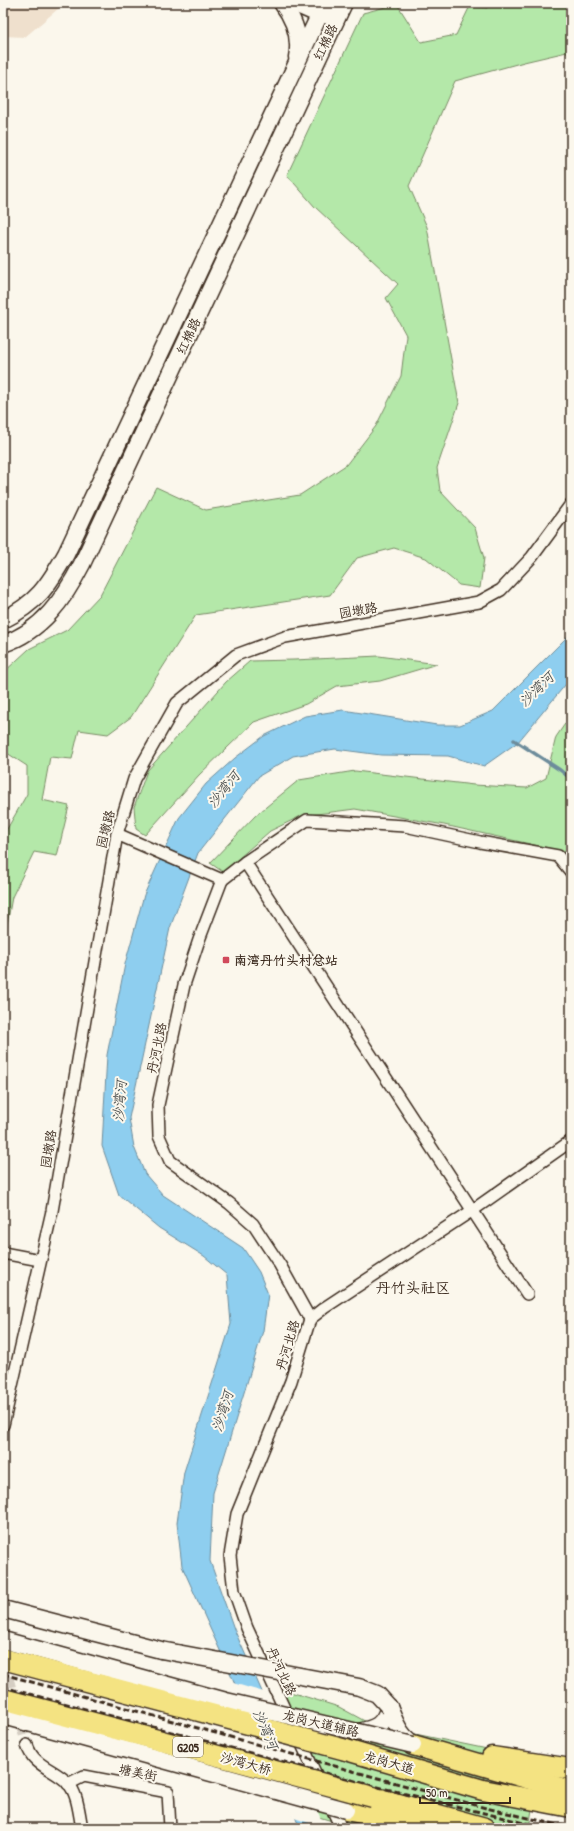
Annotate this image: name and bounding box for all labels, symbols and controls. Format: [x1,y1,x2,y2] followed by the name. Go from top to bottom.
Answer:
[309,21,341,63] street label: 红棉路
[172,315,204,357] street label: 红棉路
[337,598,379,622] street label: 园墩路
[514,666,559,710] water label: 沙湾河
[202,765,245,811] water label: 沙湾河
[92,808,118,850] street label: 园墩路
[234,951,338,969] place label: 南湾丹竹头村总站
[221,955,231,965] marker: 南湾丹竹头村总站
[142,1021,170,1075] street label: 丹河北路
[108,1077,130,1123] water label: 沙湾河
[36,1128,60,1170] street label: 园墩路
[375,1277,451,1298] district label: 丹竹头社区
[271,1317,303,1373] street label: 丹河北路
[207,1386,238,1434] water label: 沙湾河
[263,1644,301,1698] street label: 丹河北路
[281,1705,361,1741] street label: 龙岗大道辅路
[249,1706,284,1754] water label: 沙湾河
[173,1737,203,1757] road number: G205
[362,1746,416,1778] street label: 龙岗大道
[219,1748,273,1778] street label: 沙湾大桥
[117,1759,159,1785] street label: 塘美街
[420,1779,510,1805] scale bar
[426,1784,447,1801] text: 50 m

